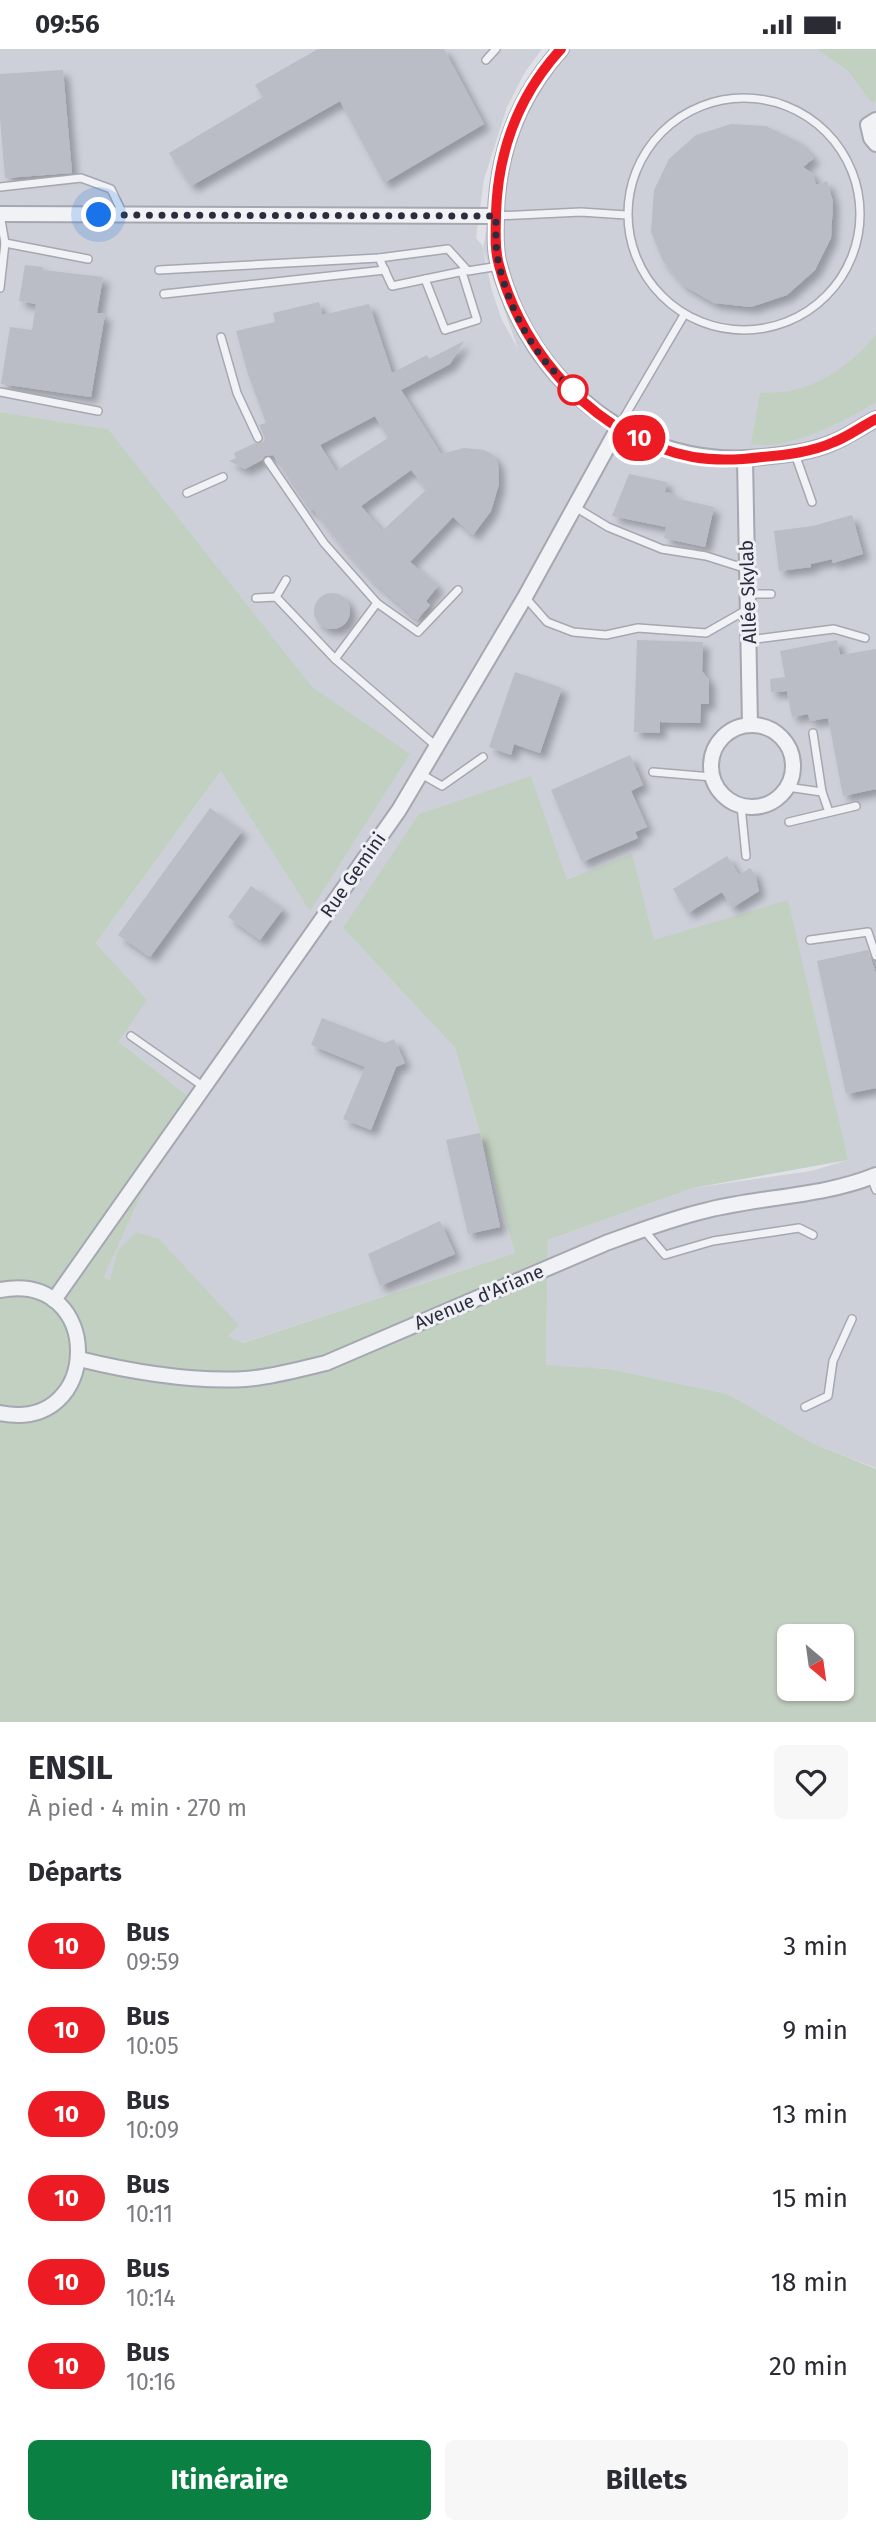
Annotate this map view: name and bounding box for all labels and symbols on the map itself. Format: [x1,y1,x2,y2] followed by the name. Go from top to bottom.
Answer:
[81,197,116,232] your location
[558,375,588,405] unlabelled marker
[608,415,670,461] line badge: 10
[735,540,761,644] street label: Allée Skylab
[315,828,391,922] street label: Rue Gemini
[411,1259,547,1335] street label: Avenue d'Ariane
[777,1624,854,1701] north arrow

